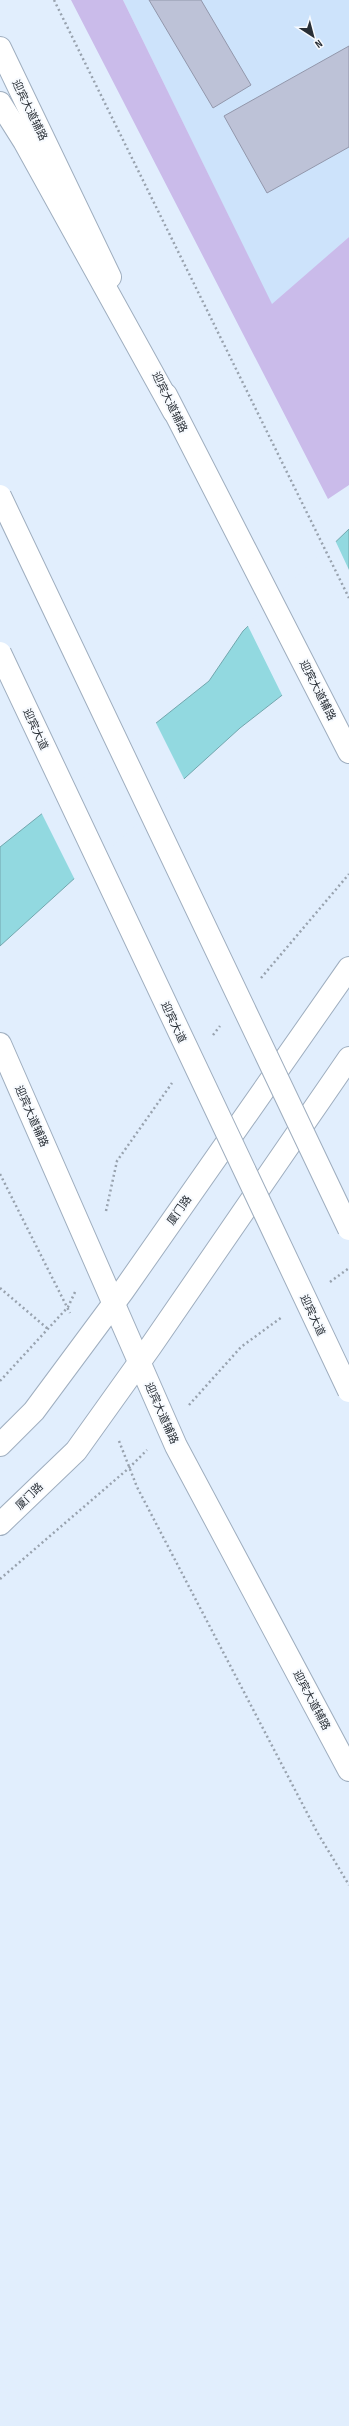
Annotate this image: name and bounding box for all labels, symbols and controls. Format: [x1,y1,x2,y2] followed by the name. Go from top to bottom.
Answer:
[293,16,333,56] north arrow
[312,37,325,51] text: N
[9,78,50,143] street label: 迎宾大道辅路
[149,370,190,435] street label: 迎宾大道辅路
[297,658,338,723] street label: 迎宾大道辅路
[20,707,51,752] street label: 迎宾大道
[158,1000,189,1045] street label: 迎宾大道
[12,1083,51,1149] street label: 迎宾大道辅路
[165,1193,194,1228] street label: 厦门路
[297,1293,328,1338] street label: 迎宾大道
[142,1380,181,1446] street label: 迎宾大道辅路
[13,1480,46,1512] street label: 厦门路
[290,1668,333,1732] street label: 迎宾大道辅路

